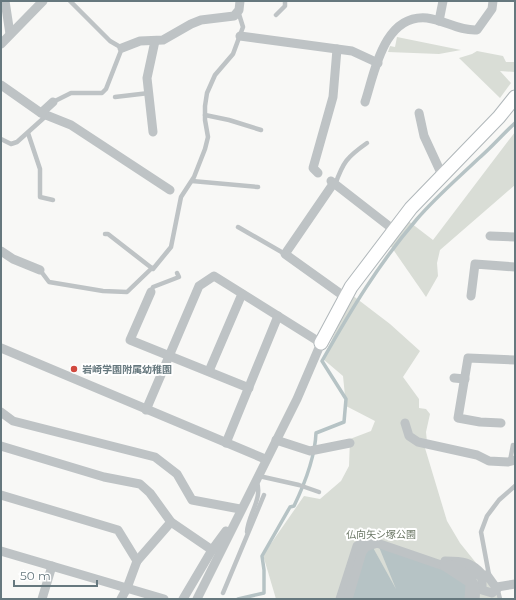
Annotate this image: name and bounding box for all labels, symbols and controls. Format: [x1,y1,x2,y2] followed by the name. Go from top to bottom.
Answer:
[82,363,172,376] place label: 岩崎学園附属幼稚園
[69,364,79,374] marker: 岩崎学園附属幼稚園
[346,528,416,541] park label: 仏向矢シ塚公園
[14,562,97,588] scale bar
[20,568,51,583] text: 50 m

